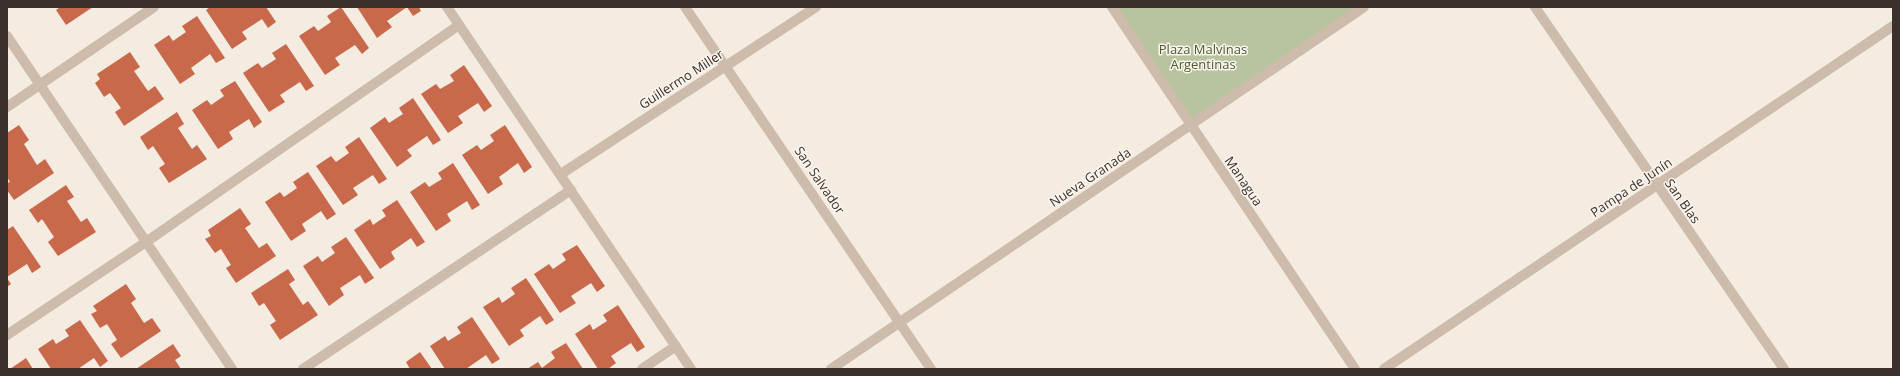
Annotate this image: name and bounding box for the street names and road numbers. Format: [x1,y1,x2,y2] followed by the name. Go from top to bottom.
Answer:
[635,45,727,113] street label: Guillermo Miller
[791,143,850,218] street label: San Salvador
[1046,143,1134,211] street label: Nueva Granada
[1221,153,1267,209] street label: Managua
[1587,153,1675,221] street label: Pampa de Junín
[1661,175,1705,227] street label: San Blas

